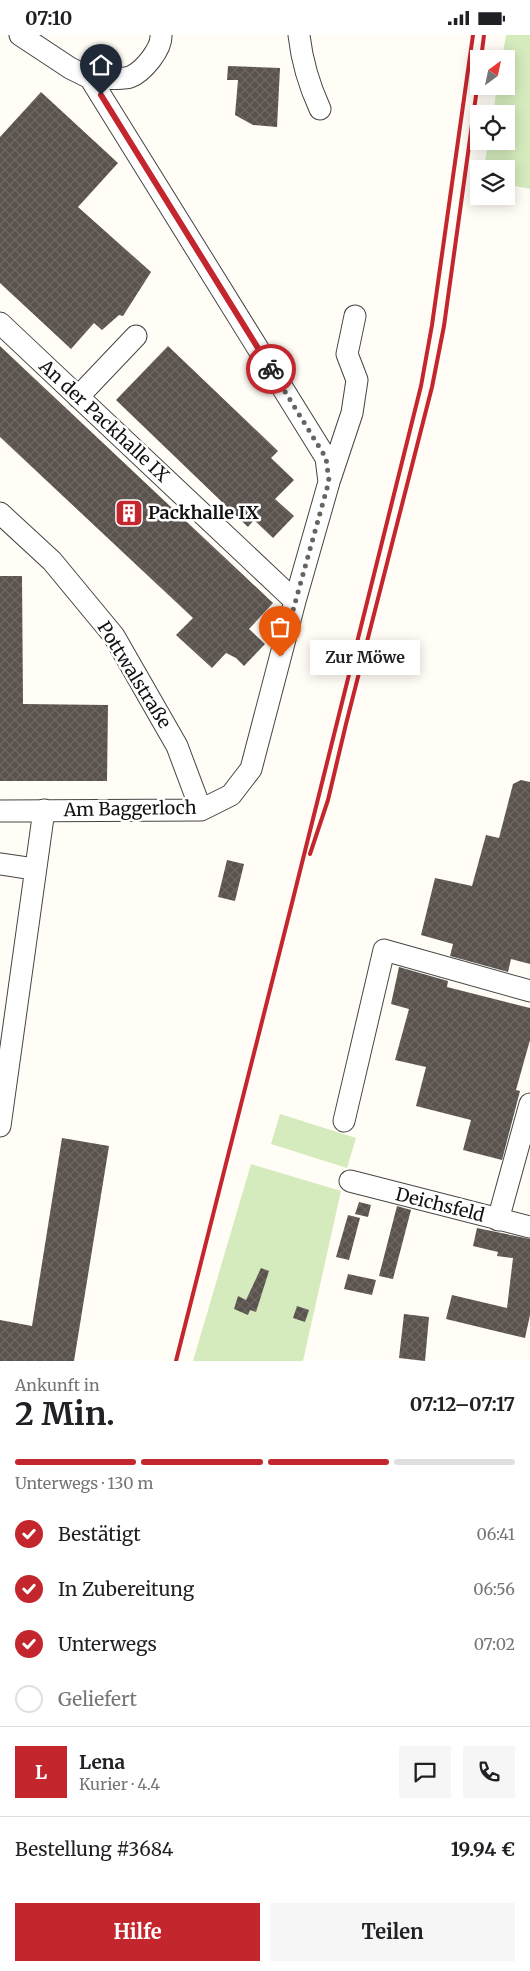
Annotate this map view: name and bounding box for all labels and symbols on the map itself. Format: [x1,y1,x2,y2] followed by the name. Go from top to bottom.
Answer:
[80,44,122,95] pin
[470,50,515,95] north arrow
[246,344,296,394] courier
[34,354,174,487] street label: An der Packhalle IX
[114,498,144,528] building icon: Packhalle IX
[148,501,259,524] place label: Packhalle IX
[259,606,301,657] pin
[92,617,176,732] street label: Pottwalstraße
[310,639,420,675] callout: Zur Möwe
[62,796,197,821] street label: Am Baggerloch
[393,1182,487,1227] street label: Deichsfeld

